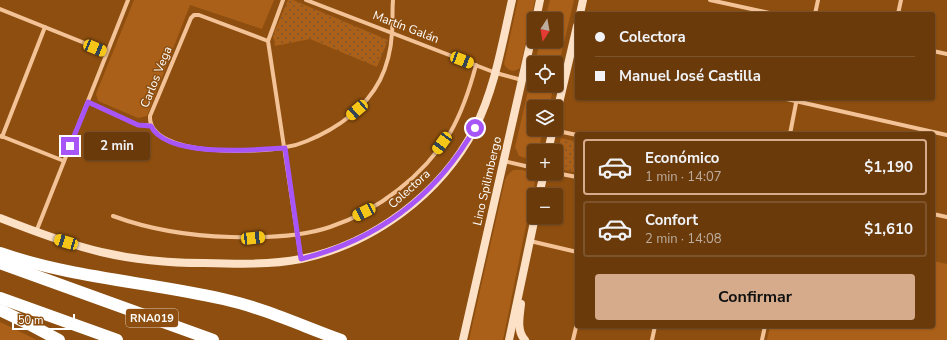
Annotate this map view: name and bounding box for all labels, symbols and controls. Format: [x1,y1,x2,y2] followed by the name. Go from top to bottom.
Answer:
[370,7,442,47] street label: Martín Galán
[527,12,563,48] north arrow
[527,12,563,224] map controls
[619,27,686,47] text: Colectora
[82,38,108,58] car
[136,44,176,110] street label: Carlos Vega
[449,50,475,70] car
[527,56,563,92] button: locate
[619,66,761,86] text: Manuel José Castilla
[344,98,370,122] car
[527,100,563,136] button: layers
[466,119,484,137] route start
[430,130,454,156] car
[84,132,150,160] callout: 2 min
[469,135,505,227] street label: Lino Spilimbergo
[61,137,79,155] route end
[100,137,134,155] text: 2 min
[527,144,563,180] button: +
[645,148,719,168] text: Económico
[597,149,633,185] icon: car
[864,157,913,177] text: $1,190
[385,166,433,212] street label: Colectora
[645,168,721,186] text: 1 min · 14:07
[527,188,563,224] button: −
[351,201,377,223] car
[645,210,698,230] text: Confort
[597,211,633,247] icon: car
[864,219,913,239] text: $1,610
[645,230,721,248] text: 2 min · 14:08
[240,231,266,245] car
[53,233,79,251] car
[595,274,915,320] button: Confirmar
[126,309,178,327] road number: RNA019
[12,312,75,331] scale bar
[18,313,43,328] text: 50 m

